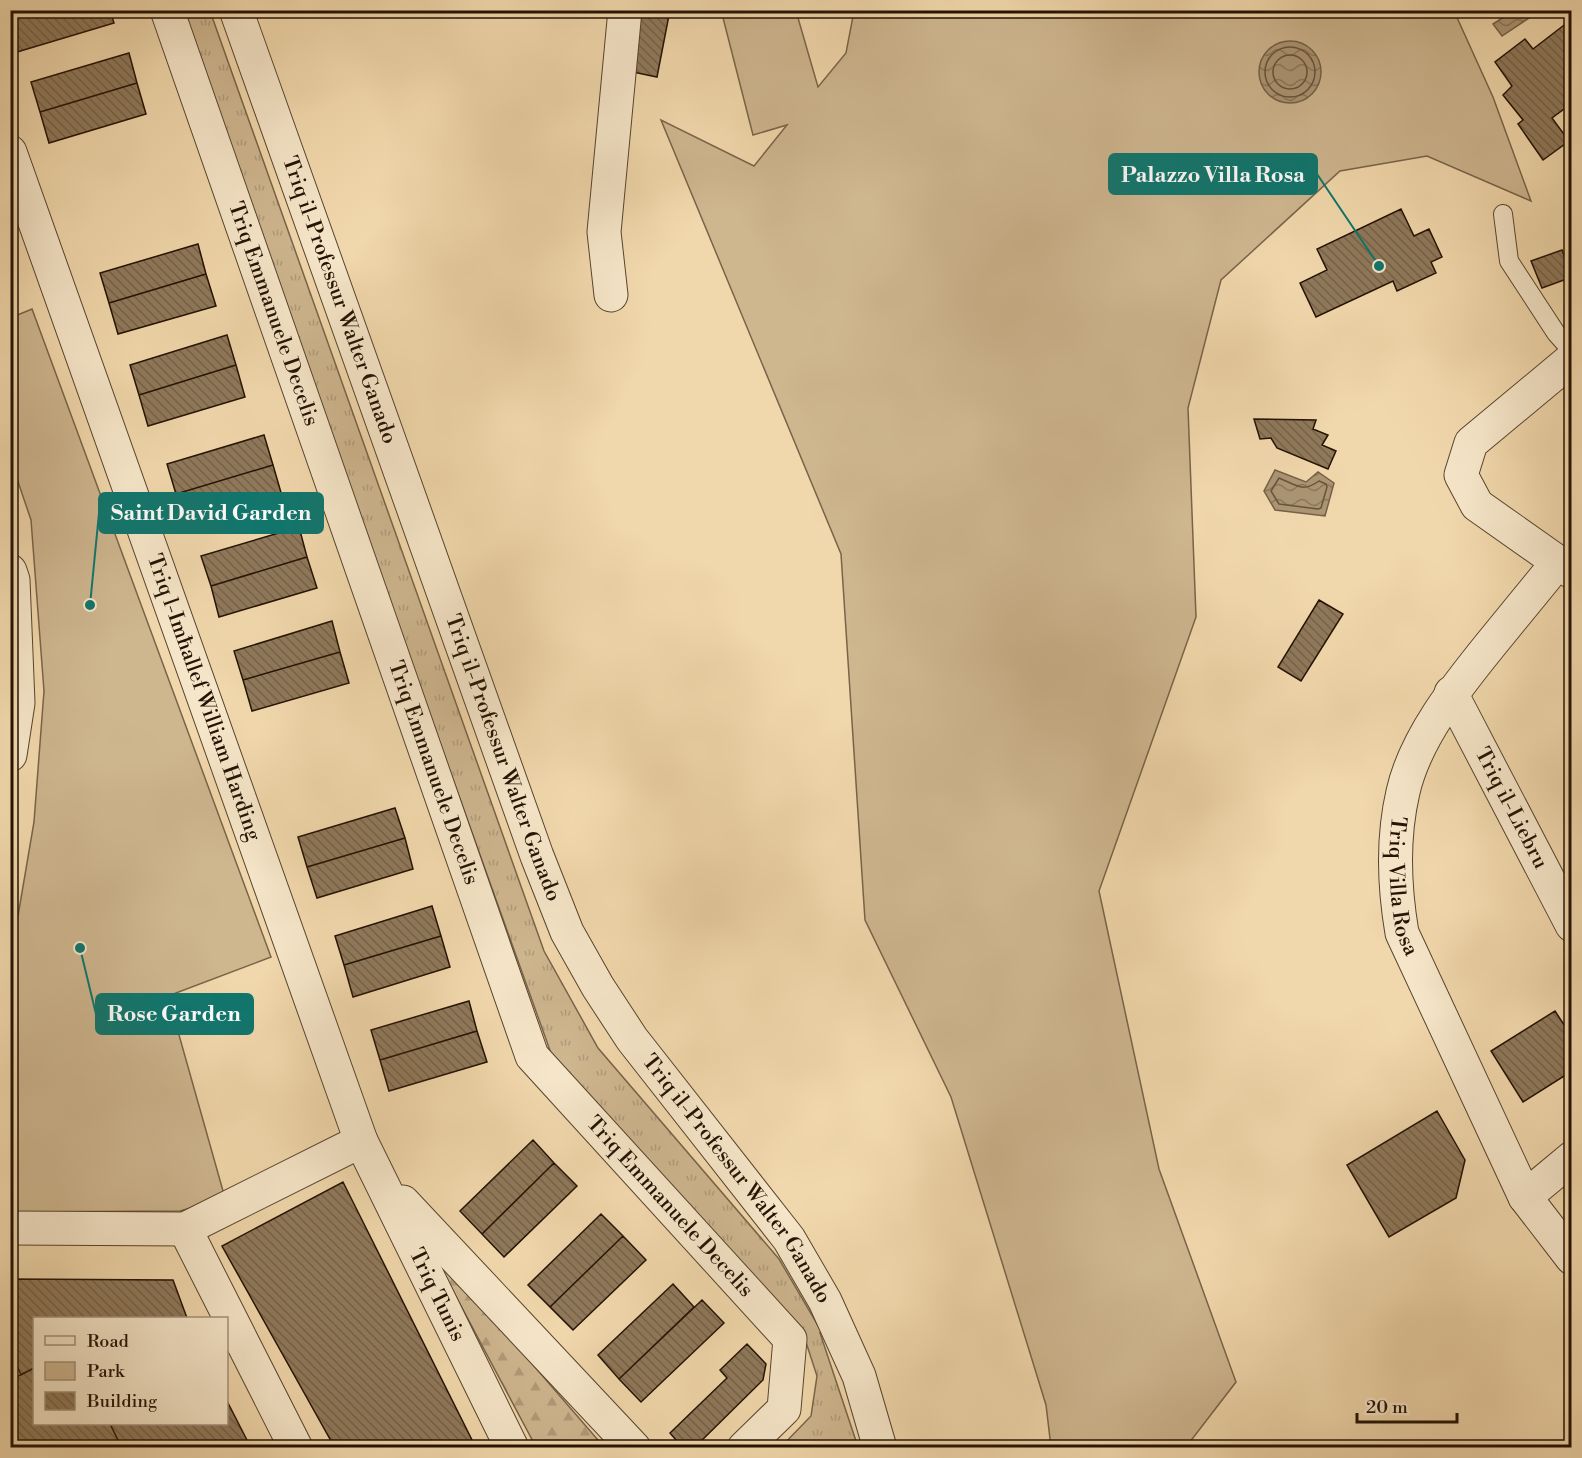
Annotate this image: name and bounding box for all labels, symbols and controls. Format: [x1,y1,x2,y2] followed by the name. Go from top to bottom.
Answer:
[276,153,402,447] street label: Triq il-Professur Walter Ganado
[1109,154,1317,194] callout: Palazzo Villa Rosa
[1121,162,1306,189] text: Palazzo Villa Rosa
[222,199,324,430] street label: Triq Emmanuele Decelis
[99,493,323,533] callout: Saint David Garden
[111,500,312,527] text: Saint David Garden
[141,551,267,845] street label: Triq l-Imħallef William Harding
[439,611,567,905] street label: Triq il-Professur Walter Ganado
[382,657,484,888] street label: Triq Emmanuele Decelis
[1469,743,1553,873] street label: Triq il-Liebru
[1382,815,1424,961] street label: Triq Villa Rosa
[96,994,253,1034] callout: Rose Garden
[107,1001,241,1028] text: Rose Garden
[636,1049,837,1308] street label: Triq il-Professur Walter Ganado
[581,1111,758,1303] street label: Triq Emmanuele Decelis
[403,1244,471,1346] street label: Triq Tunis
[33,1317,228,1425] legend
[87,1330,130,1353] text: Road
[87,1360,126,1383] text: Park
[1357,1386,1458,1424] scale bar
[86,1390,158,1413] text: Building
[1366,1396,1408,1419] text: 20 m

